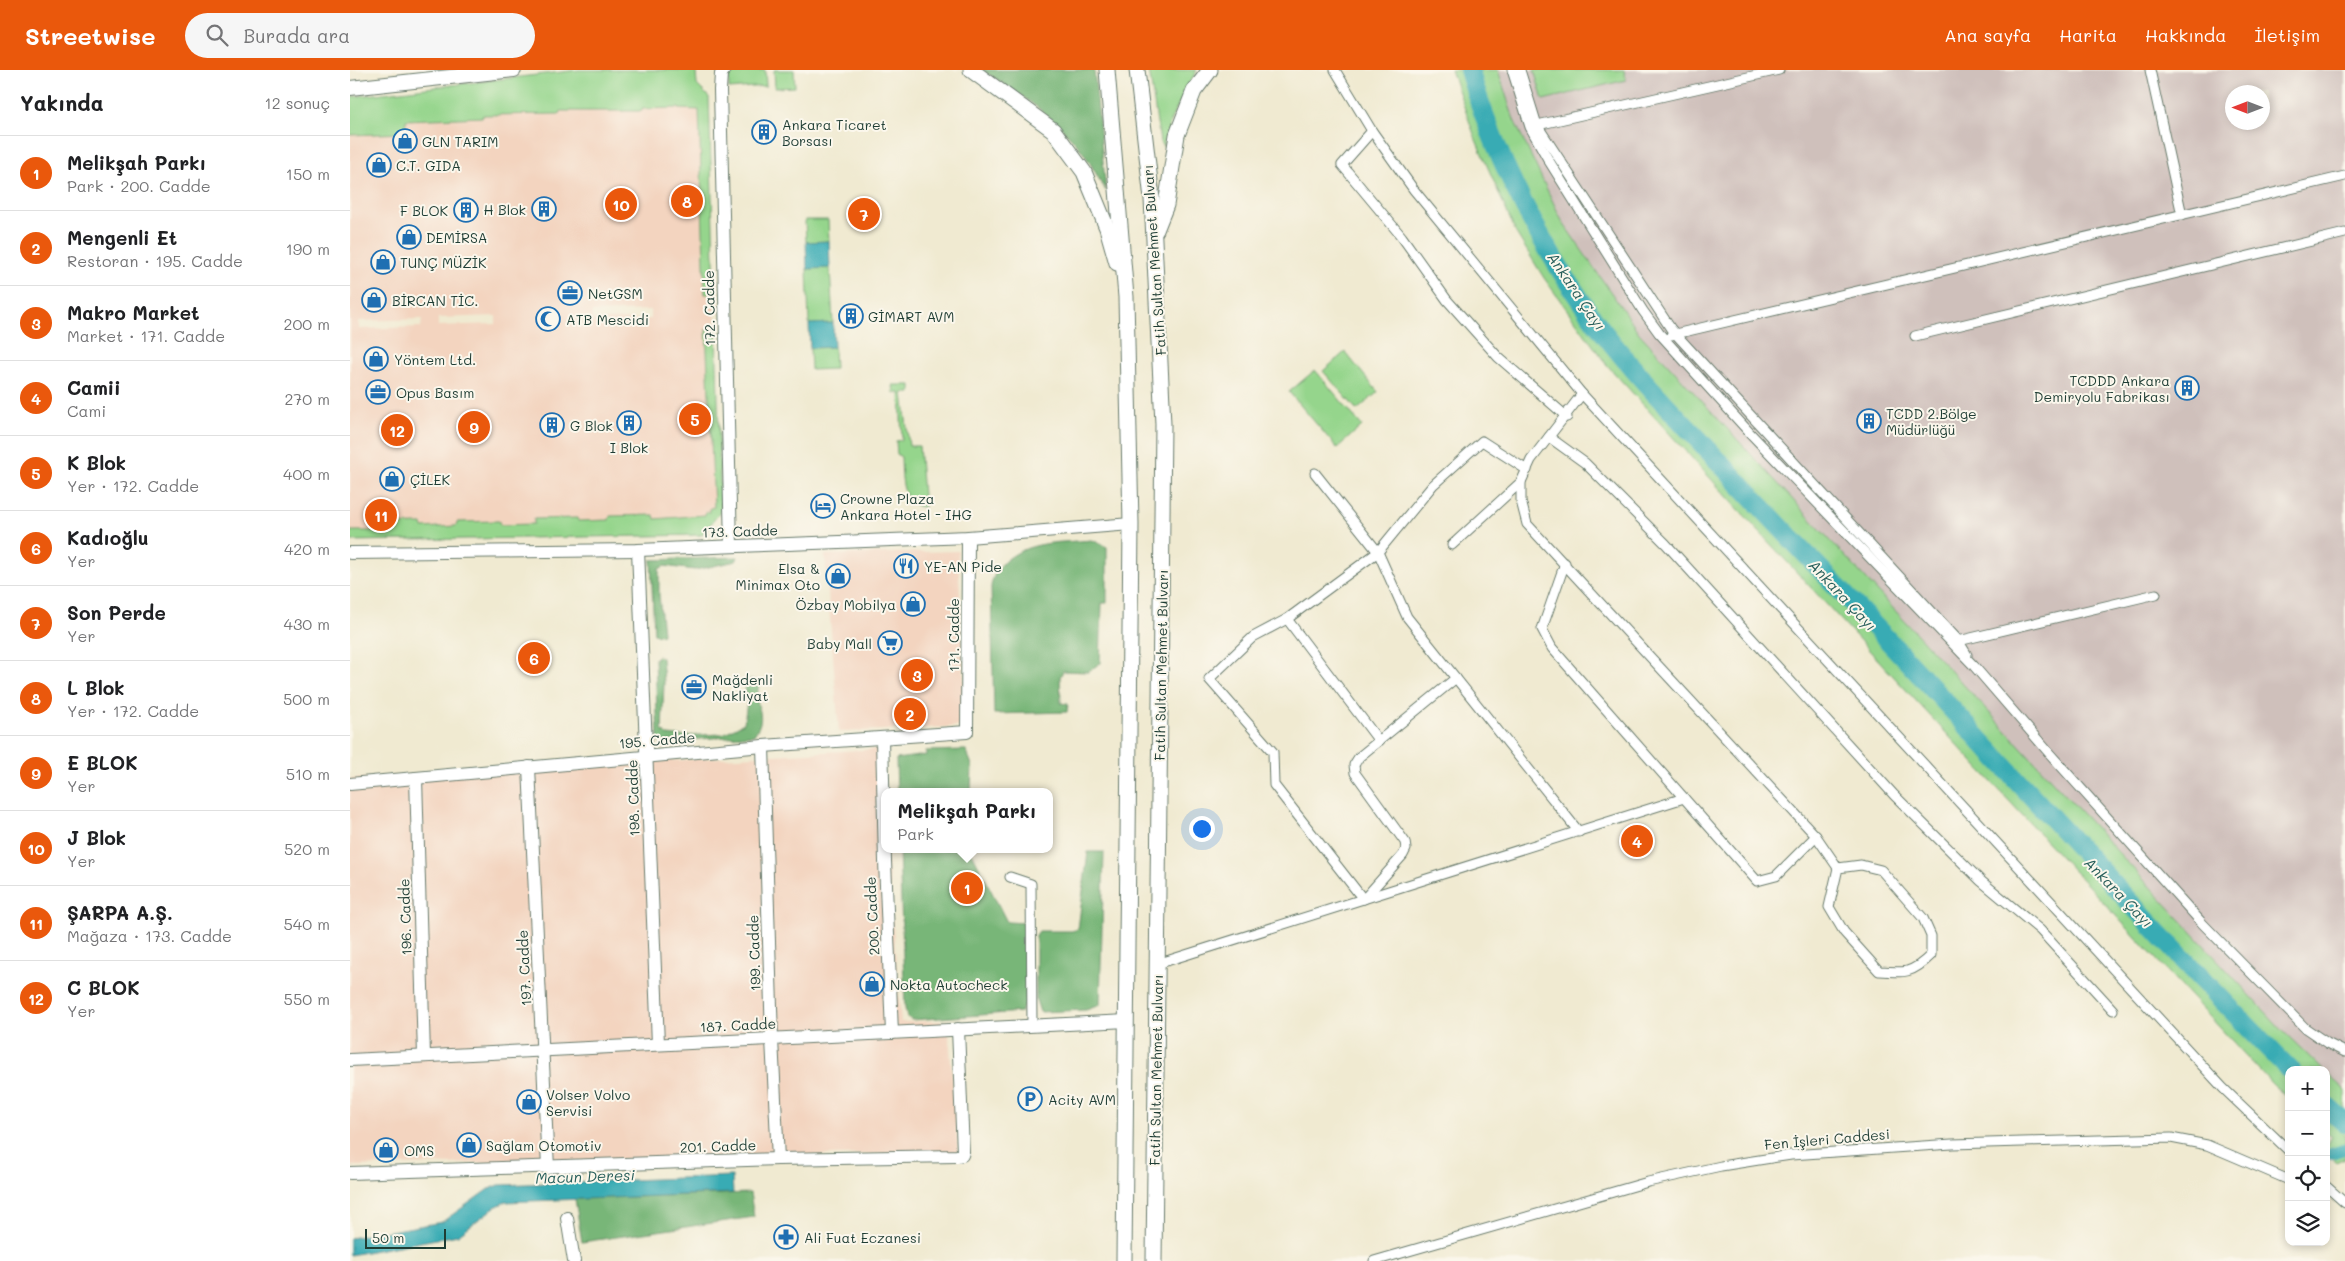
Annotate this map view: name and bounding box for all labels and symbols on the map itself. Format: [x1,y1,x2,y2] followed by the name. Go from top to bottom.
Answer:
[2225,85,2270,130] north arrow
[782,115,887,150] place label: Ankara Ticaret Borsası
[751,119,777,145] building icon: Ankara Ticaret Borsası
[392,128,418,154] shop icon: GLN TARIM
[422,132,498,151] place label: GLN TARIM
[366,152,392,178] shop icon: C.T. GIDA
[396,156,461,175] place label: C.T. GIDA
[1138,164,1170,356] street label: Fatih Sultan Mehmet Bulvarı
[671,182,703,220] pin: 8
[605,185,637,223] pin: 10
[848,195,880,233] pin: 7
[531,196,557,222] building icon: H Blok
[453,197,479,223] building icon: F BLOK
[484,200,526,219] place label: H Blok
[400,201,448,220] place label: F BLOK
[396,224,422,250] shop icon: DEMİRSA
[426,228,487,247] place label: DEMİRSA
[1543,248,1611,334] water label: Ankara Çayı
[370,249,396,275] shop icon: TUNÇ MÜZİK
[400,253,487,272] place label: TUNÇ MÜZİK
[699,270,719,346] street label: 172. Cadde
[557,280,583,306] office icon: NetGSM
[588,284,643,303] place label: NetGSM
[361,287,387,313] shop icon: BİRCAN TİC.
[392,291,478,310] place label: BİRCAN TİC.
[838,303,864,329] building icon: GİMART AVM
[535,306,561,332] mosque icon: ATB Mescidi
[868,307,954,326] place label: GİMART AVM
[566,310,649,329] place label: ATB Mescidi
[363,346,389,372] shop icon: Yöntem Ltd.
[394,350,476,369] place label: Yöntem Ltd.
[2034,371,2170,406] place label: TCDDD Ankara Demiryolu Fabrikası
[2174,375,2200,401] building icon: TCDDD Ankara Demiryolu Fabrikası
[365,379,391,405] office icon: Opus Basım
[396,383,474,402] place label: Opus Basım
[679,400,711,438] pin: 5
[1886,404,1977,439] place label: TCDD 2.Bölge Müdürlüğü
[458,408,490,446] pin: 9
[1856,408,1882,434] building icon: TCDD 2.Bölge Müdürlüğü
[616,410,642,436] building icon: I Blok
[381,411,413,449] pin: 12
[539,412,565,438] building icon: G Blok
[570,416,613,435] place label: G Blok
[610,438,648,457] place label: I Blok
[379,466,405,492] shop icon: ÇİLEK
[410,470,451,489] place label: ÇİLEK
[840,489,972,524] place label: Crowne Plaza Ankara Hotel - IHG
[810,493,836,519] hotel icon: Crowne Plaza Ankara Hotel - IHG
[365,496,397,534] pin: 11
[702,520,778,542] street label: 173. Cadde
[893,553,919,579] restaurant icon: YE-AN Pide
[1805,555,1881,635] water label: Ankara Çayı
[924,557,1002,576] place label: YE-AN Pide
[735,559,820,594] place label: Elsa & Minimax Oto
[825,563,851,589] shop icon: Elsa & Minimax Oto
[1150,569,1172,761] street label: Fatih Sultan Mehmet Bulvarı
[900,591,926,617] shop icon: Özbay Mobilya
[795,595,896,614] place label: Özbay Mobilya
[944,598,963,672] street label: 171. Cadde
[877,630,903,656] supermarket icon: Baby Mall
[807,634,872,653] place label: Baby Mall
[518,639,550,677] pin: 6
[901,656,933,694] pin: 3
[712,670,773,705] place label: Mağdenli Nakliyat
[681,674,707,700] office icon: Mağdenli Nakliyat
[894,695,926,733] pin: 2
[618,727,696,753] street label: 195. Cadde
[622,759,644,837] street label: 198. Cadde
[1189,816,1215,842] your location
[1621,822,1653,860] pin: 4
[2080,853,2158,931] water label: Ankara Çayı
[951,869,983,907] pin: 1
[860,876,884,956] street label: 200. Cadde
[394,878,416,956] street label: 196. Cadde
[743,914,765,992] street label: 199. Cadde
[513,930,535,1006] street label: 197. Cadde
[859,971,885,997] shop icon: Nokta Autocheck
[1145,974,1167,1166] street label: Fatih Sultan Mehmet Bulvarı
[890,975,1008,994] place label: Nokta Autocheck
[699,1014,777,1036] street label: 187. Cadde
[546,1085,630,1120] place label: Volser Volvo Servisi
[1017,1086,1043,1112] parking icon: Acity AVM
[516,1089,542,1115] shop icon: Volser Volvo Servisi
[1048,1090,1116,1109] place label: Acity AVM
[1763,1124,1891,1154] street label: Fen İşleri Caddesi
[456,1132,482,1158] shop icon: Sağlam Otomotiv
[679,1135,757,1157] street label: 201. Cadde
[486,1136,601,1155] place label: Sağlam Otomotiv
[373,1137,399,1163] shop icon: OMS
[404,1141,434,1160] place label: OMS
[535,1164,636,1188] water label: Macun Deresi
[773,1224,799,1250] pharmacy icon: Ali Fuat Eczanesi
[365,1226,446,1249] scale bar
[804,1228,921,1247] place label: Ali Fuat Eczanesi

